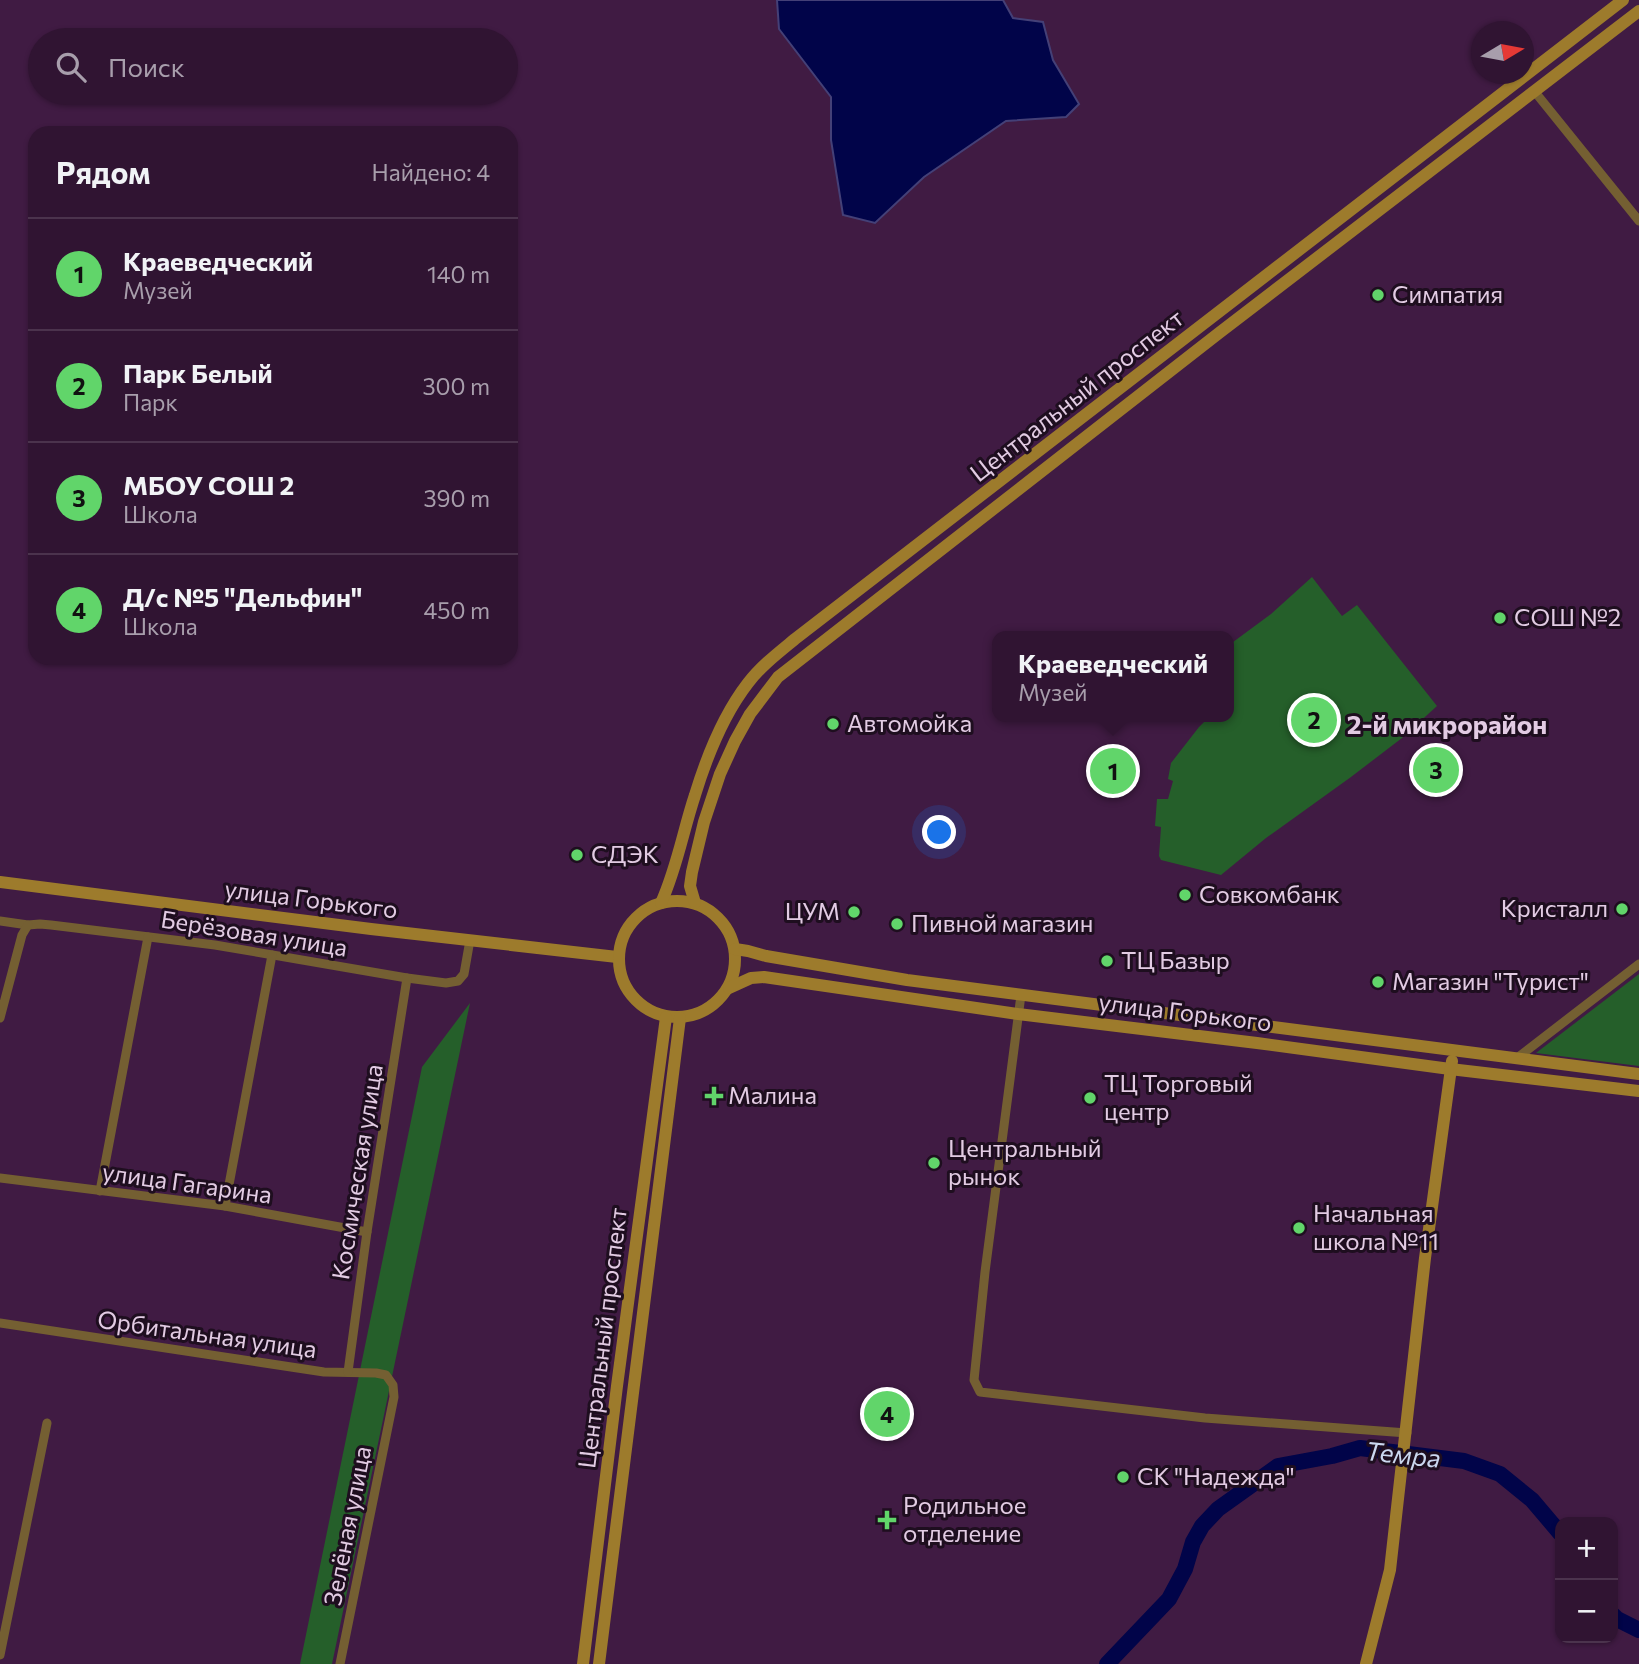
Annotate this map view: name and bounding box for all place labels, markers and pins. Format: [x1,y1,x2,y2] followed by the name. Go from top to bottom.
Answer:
[1392,279,1503,308] place label: Симпатия
[1370,287,1386,303] marker: Симпатия
[1514,602,1621,631] place label: СОШ №2
[1492,610,1508,626] marker: СОШ №2
[1291,694,1337,746] pin: 2
[847,708,972,737] place label: Автомойка
[825,716,841,732] marker: Автомойка
[1413,744,1459,796] pin: 3
[1090,745,1136,797] pin: 1
[591,839,659,868] place label: СДЭК
[569,847,585,863] marker: СДЭК
[1199,879,1340,908] place label: Совкомбанк
[1177,887,1193,903] marker: Совкомбанк
[1501,893,1608,922] place label: Кристалл
[785,896,840,925] place label: ЦУМ
[1614,901,1630,917] marker: Кристалл
[846,904,862,920] marker: ЦУМ
[911,908,1093,937] place label: Пивной магазин
[889,916,905,932] marker: Пивной магазин
[1121,945,1230,974] place label: ТЦ Базыр
[1099,953,1115,969] marker: ТЦ Базыр
[1392,966,1589,995] place label: Магазин "Турист"
[1370,974,1386,990] marker: Магазин "Турист"
[1104,1068,1253,1125] place label: ТЦ Торговый центр
[728,1080,817,1109] place label: Малина
[706,1088,722,1104] marker: Малина
[1082,1090,1098,1106] marker: ТЦ Торговый центр
[948,1133,1101,1190] place label: Центральный рынок
[926,1155,942,1171] marker: Центральный рынок
[1313,1198,1439,1255] place label: Начальная школа №11
[1291,1220,1307,1236] marker: Начальная школа №11
[864,1388,910,1440] pin: 4
[1137,1461,1295,1490] place label: СК "Надежда"
[1115,1469,1131,1485] marker: СК "Надежда"
[903,1490,1026,1547] place label: Родильное отделение
[877,1510,897,1530] marker: Родильное отделение

